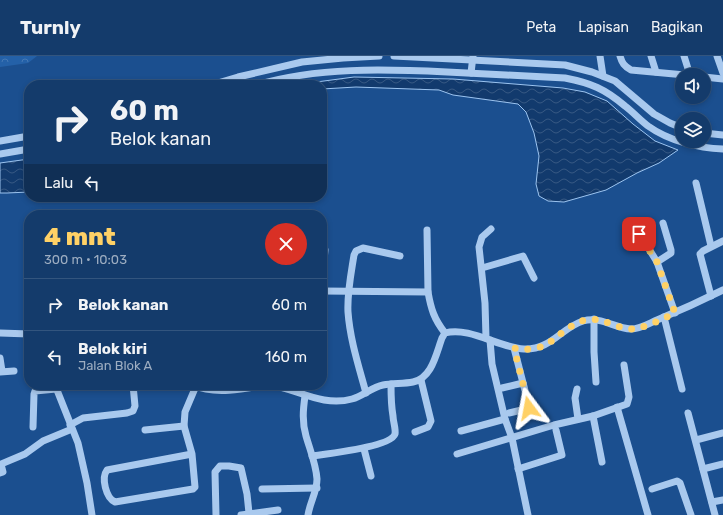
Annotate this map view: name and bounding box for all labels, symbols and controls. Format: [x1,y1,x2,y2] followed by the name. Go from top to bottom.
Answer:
[20,16,81,39] text: Turnly
[526,19,556,36] text: Peta
[578,19,629,36] text: Lapisan
[651,19,703,36] text: Bagikan
[675,68,711,148] map controls
[675,68,711,104] button: sound
[110,94,179,127] text: 60 m
[44,96,96,148] icon: right
[675,112,711,148] button: layers
[110,128,211,150] text: Belok kanan
[81,172,103,194] icon: left
[44,174,73,192] text: Lalu
[622,217,656,251] pin
[44,223,116,251] text: 4 mnt
[265,223,307,265] button: close
[628,223,650,245] icon: arrive
[44,252,127,267] text: 300 m · 10:03
[44,294,66,316] icon: right
[78,296,168,314] text: Belok kanan
[271,296,307,314] text: 60 m
[78,340,147,358] text: Belok kiri
[44,346,66,368] icon: left
[265,348,307,366] text: 160 m
[78,358,152,373] text: Jalan Blok A
[508,387,550,429] position arrow

